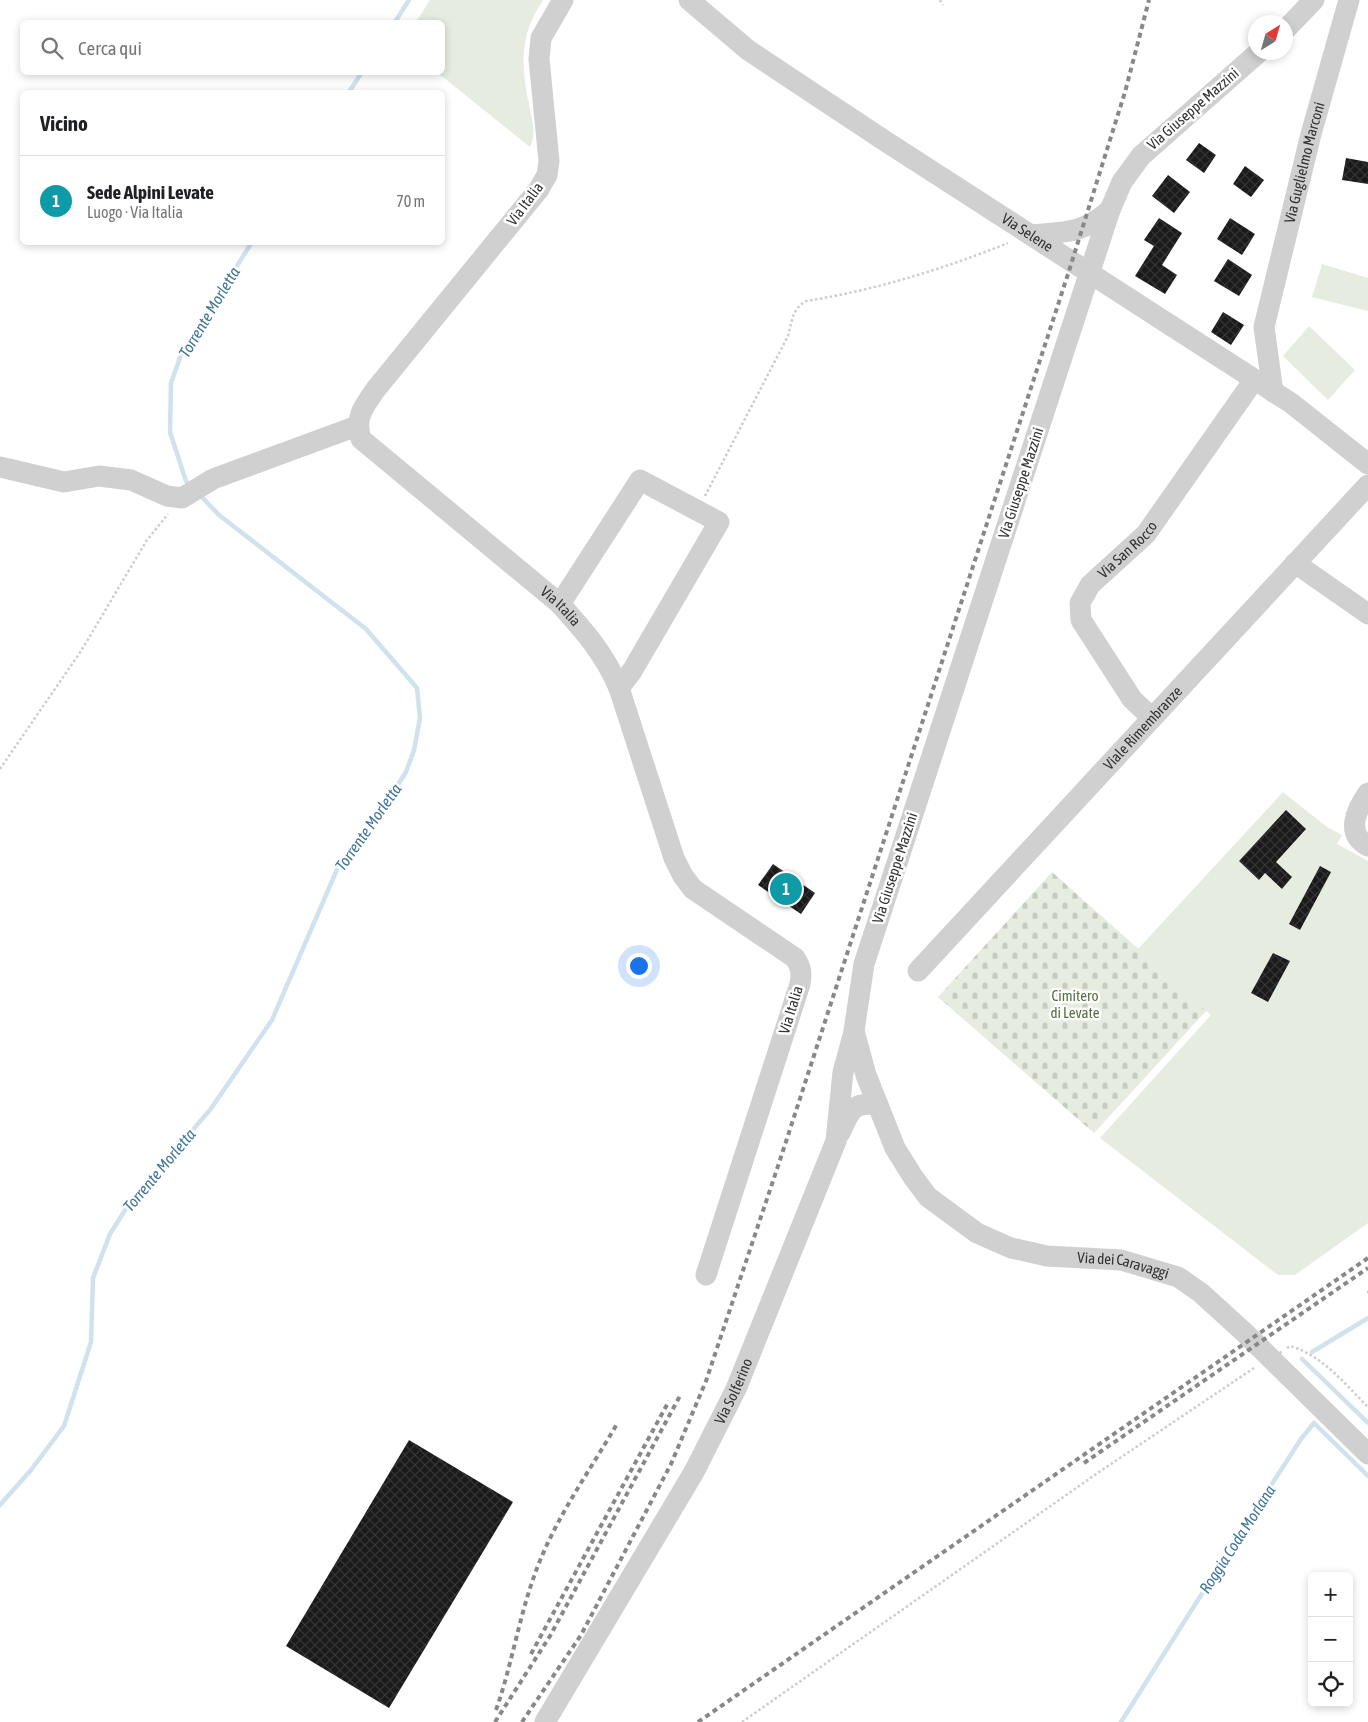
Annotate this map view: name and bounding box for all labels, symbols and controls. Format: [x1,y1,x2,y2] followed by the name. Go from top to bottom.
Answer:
[1248,15,1293,60] north arrow
[20,20,445,75] search box
[38,34,66,62] icon: search
[78,37,142,59] text: Cerca qui
[1143,64,1242,153] street label: Via Giuseppe Mazzini
[1281,100,1328,225] street label: Via Guglielmo Marconi
[40,111,88,135] text: Vicino
[503,179,546,229] street label: Via Italia
[87,181,214,203] text: Sede Alpini Levate
[52,192,60,210] text: 1
[396,192,425,210] text: 70 m
[87,203,183,221] text: Luogo · Via Italia
[999,209,1056,255] street label: Via Selene
[175,263,243,360] water label: Torrente Morletta
[995,425,1046,540] street label: Via Giuseppe Mazzini
[1094,518,1160,581] street label: Via San Rocco
[537,583,585,629] street label: Via Italia
[1100,682,1185,773] street label: Viale Rimembranze
[331,780,405,874] water label: Torrente Morletta
[869,810,920,925] street label: Via Giuseppe Mazzini
[770,870,802,908] pin: 1
[626,953,652,979] your location
[775,984,806,1036] street label: Via Italia
[1050,987,1100,1021] park label: Cimitero di Levate
[119,1125,199,1215] water label: Torrente Morletta
[1077,1249,1171,1282] street label: Via dei Caravaggi
[711,1356,755,1427] street label: Via Solferino
[1195,1481,1280,1597] water label: Roggia Coda Morlana
[1308,1572,1353,1707] map controls
[1308,1572,1353,1617] button: +
[1308,1617,1353,1662] button: −
[1308,1662,1353,1707] button: locate

